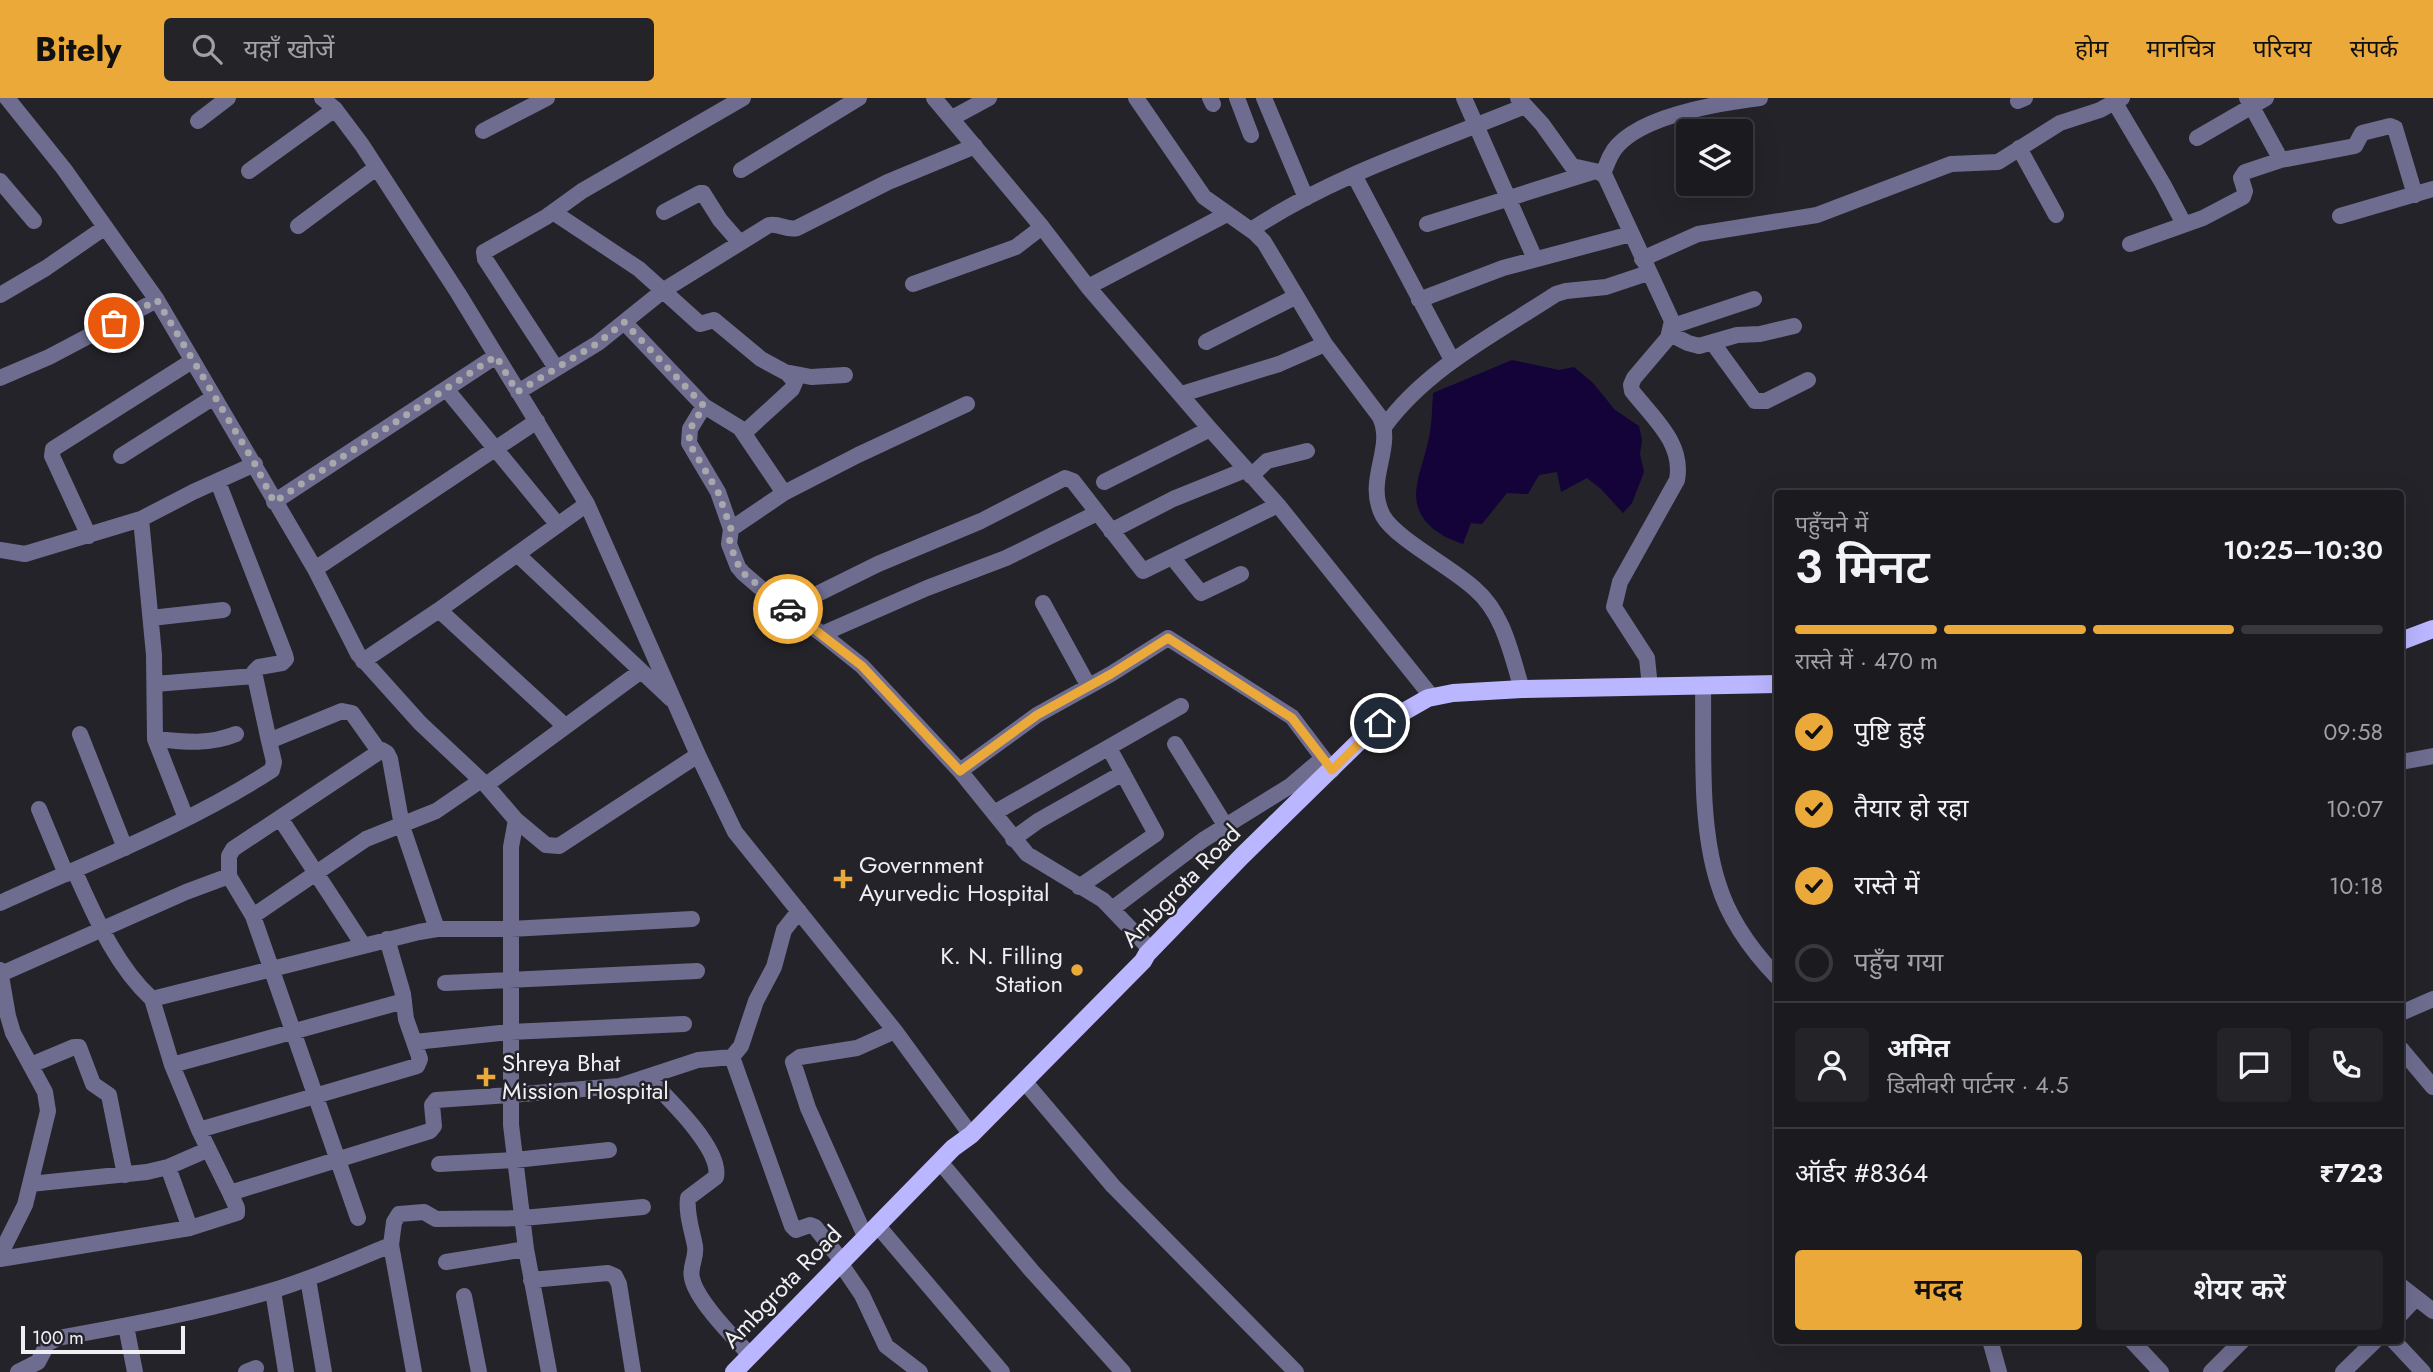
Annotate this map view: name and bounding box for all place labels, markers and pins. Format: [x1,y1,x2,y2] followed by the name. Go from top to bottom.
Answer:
[84,293,144,353] pin
[1350,693,1410,753] pin
[859,847,1050,910] place label: Government Ayurvedic Hospital
[833,869,853,889] marker: Government Ayurvedic Hospital
[940,938,1063,1001] place label: K. N. Filling Station
[1069,962,1085,978] marker: K. N. Filling Station
[502,1045,669,1108] place label: Shreya Bhat Mission Hospital
[476,1067,496,1087] marker: Shreya Bhat Mission Hospital

